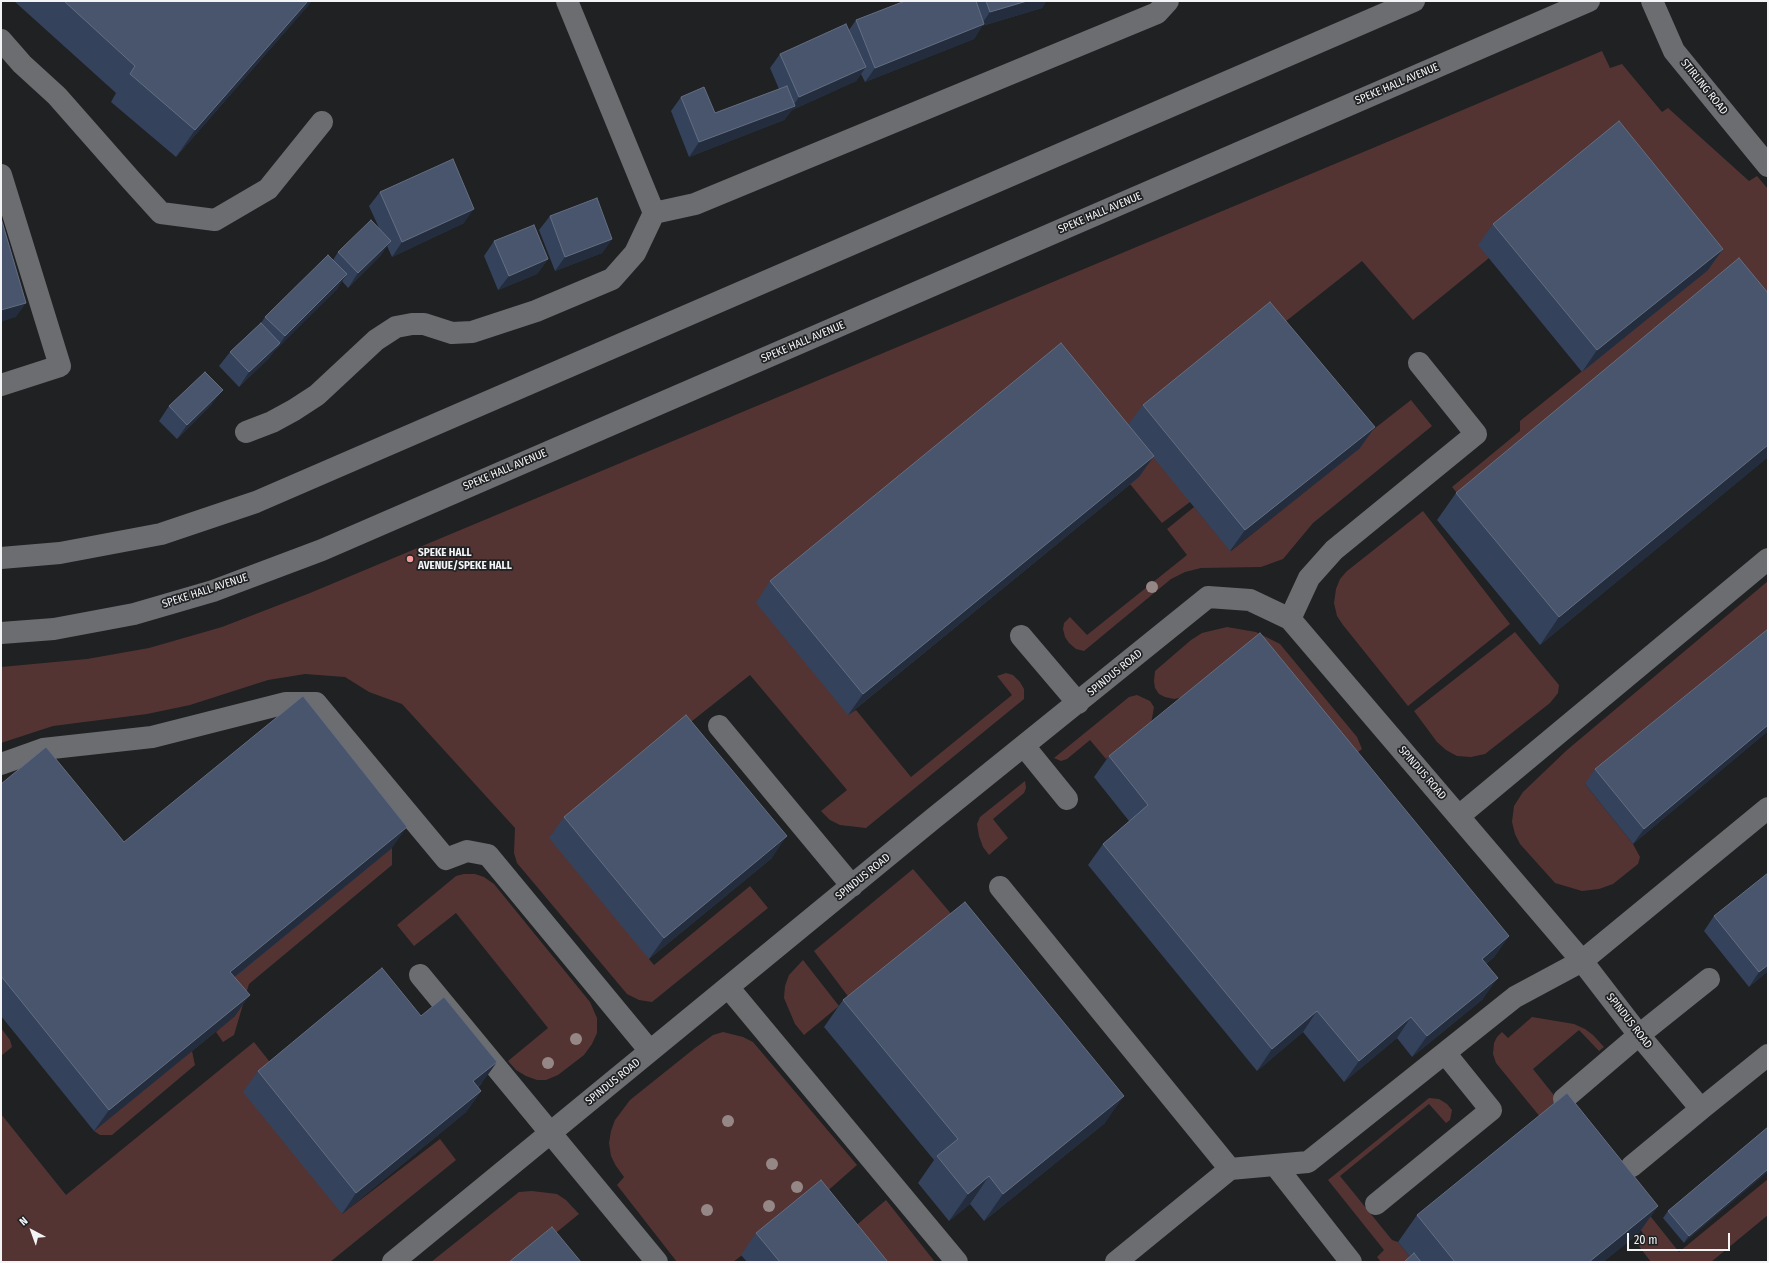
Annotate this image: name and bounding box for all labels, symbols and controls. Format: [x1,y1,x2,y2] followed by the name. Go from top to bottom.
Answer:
[1678,57,1730,117] street label: STIRLING ROAD
[1353,60,1441,108] street label: SPEKE HALL AVENUE
[1056,189,1144,237] street label: SPEKE HALL AVENUE
[759,318,847,366] street label: SPEKE HALL AVENUE
[461,446,549,494] street label: SPEKE HALL AVENUE
[418,546,512,572] place label: SPEKE HALL AVENUE/SPEKE HALL
[405,554,415,564] marker: SPEKE HALL AVENUE/SPEKE HALL
[160,571,250,611] street label: SPEKE HALL AVENUE
[1085,647,1145,699] street label: SPINDUS ROAD
[1395,744,1449,802] street label: SPINDUS ROAD
[833,851,893,903] street label: SPINDUS ROAD
[1603,991,1655,1051] street label: SPINDUS ROAD
[583,1056,643,1108] street label: SPINDUS ROAD
[12,1211,52,1251] north arrow
[17,1214,31,1229] text: N
[1629,1225,1732,1251] scale bar
[1634,1233,1658,1247] text: 20 m

